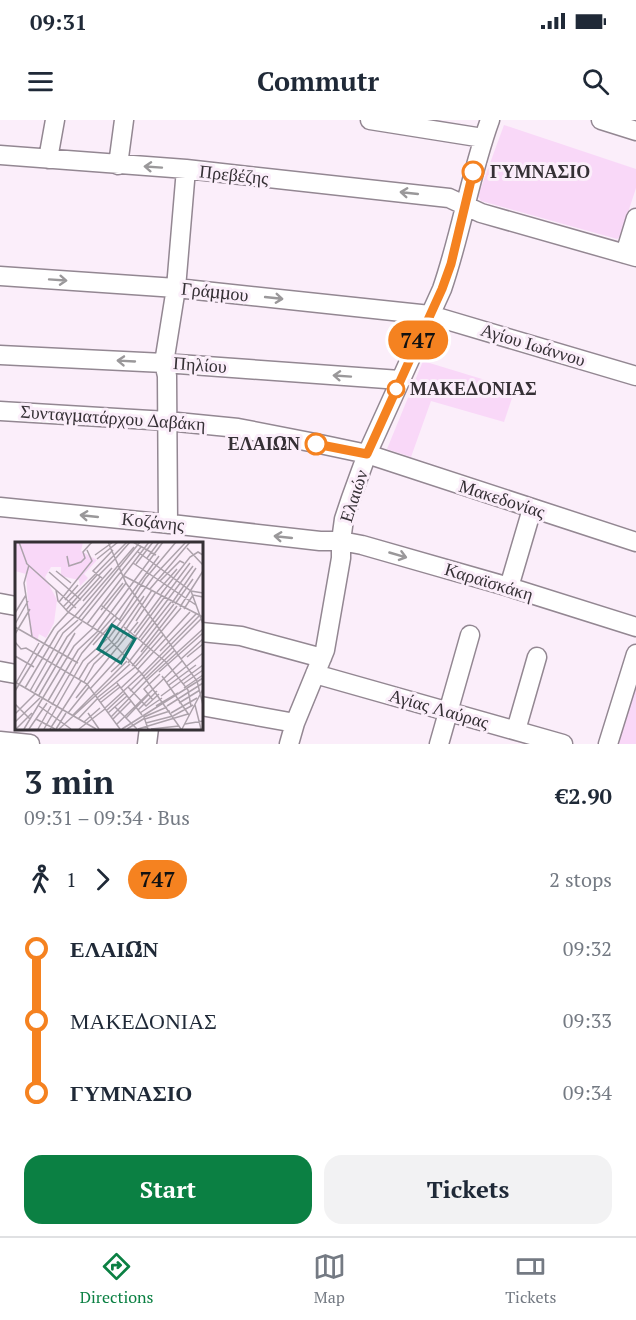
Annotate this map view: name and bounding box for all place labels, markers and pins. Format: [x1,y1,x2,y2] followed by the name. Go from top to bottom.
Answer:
[490,159,590,183] place label: ΓΥΜΝΑΣΙΟ
[462,161,484,183] marker: ΓΥΜΝΑΣΙΟ
[410,376,537,400] place label: ΜΑΚΕΔΟΝΙΑΣ
[387,380,405,398] marker: ΜΑΚΕΔΟΝΙΑΣ
[228,431,300,455] place label: ΕΛΑΙΏΝ
[305,433,327,455] marker: ΕΛΑΙΏΝ

